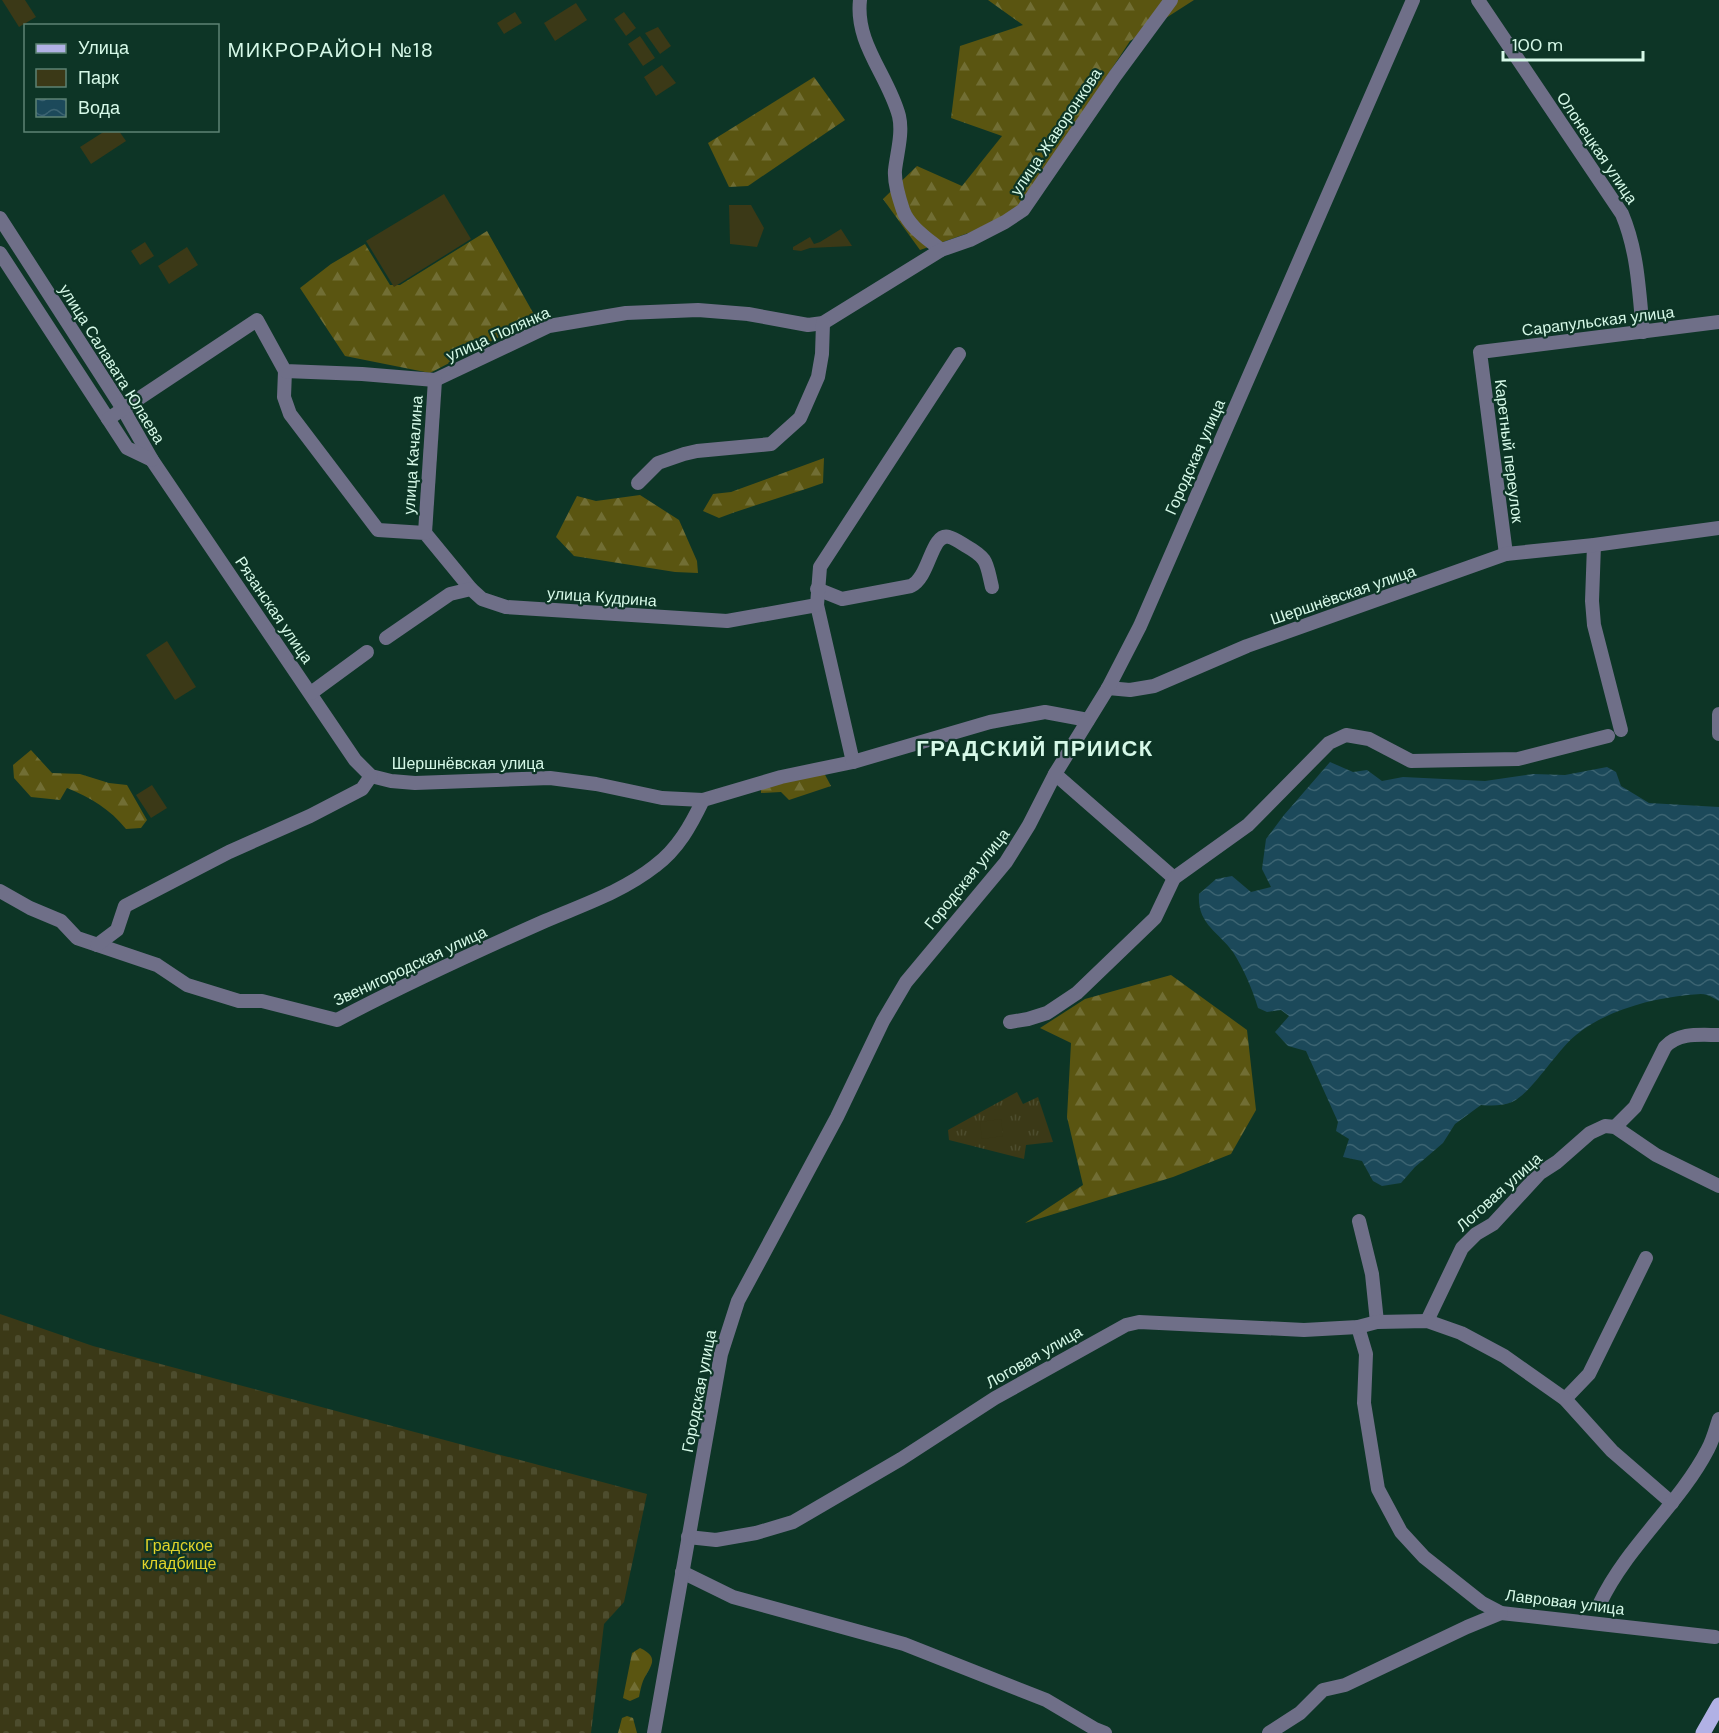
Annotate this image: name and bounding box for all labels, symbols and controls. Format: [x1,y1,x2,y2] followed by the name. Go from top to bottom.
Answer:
[24,24,219,132] legend
[1503,24,1642,62] scale bar
[1512,33,1563,57] text: 100 m
[78,36,130,60] text: Улица
[227,37,435,63] district label: МИКРОРАЙОН №18
[1006,64,1106,200] street label: улица Жаворонкова
[78,66,119,90] text: Парк
[1552,88,1642,208] street label: Олонецкая улица
[78,96,121,120] text: Вода
[54,280,170,448] street label: улица Салавата Юлаева
[1521,301,1676,341] street label: Сарапульская улица
[443,302,553,366] street label: улица Полянка
[1490,378,1528,525] street label: Каретный переулок
[398,395,428,515] street label: улица Качалина
[1160,396,1230,518] street label: Городская улица
[230,552,318,668] street label: Рязанская улица
[1267,560,1419,630] street label: Шершнёвская улица
[546,583,658,611] street label: улица Кудрина
[916,734,1154,763] district label: ГРАДСКИЙ ПРИИСК
[392,753,544,774] street label: Шершнёвская улица
[920,824,1014,934] street label: Городская улица
[330,921,490,1011] street label: Звенигородская улица
[1452,1148,1546,1236] street label: Логовая улица
[982,1321,1086,1393] street label: Логовая улица
[677,1328,721,1454] street label: Городская улица
[142,1535,216,1574] park label: Градское кладбище
[1504,1584,1626,1620] street label: Лавровая улица

